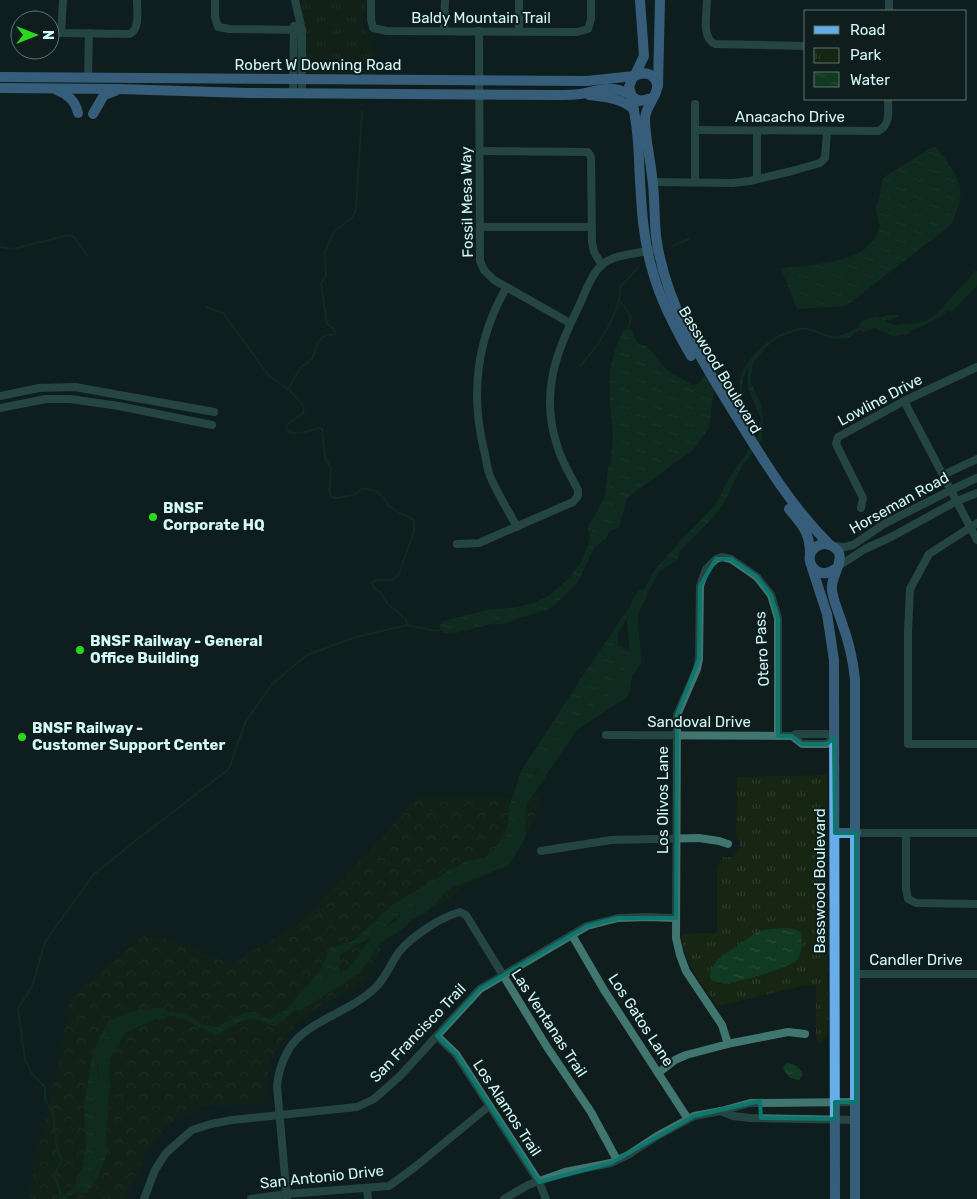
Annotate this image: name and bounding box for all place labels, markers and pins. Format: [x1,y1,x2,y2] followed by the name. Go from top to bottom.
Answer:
[163,499,265,534] place label: BNSF Corporate HQ
[147,511,159,523] marker: BNSF Corporate HQ
[90,632,262,667] place label: BNSF Railway - General Office Building
[74,644,86,656] marker: BNSF Railway - General Office Building
[32,719,226,754] place label: BNSF Railway - Customer Support Center
[16,731,28,743] marker: BNSF Railway - Customer Support Center

